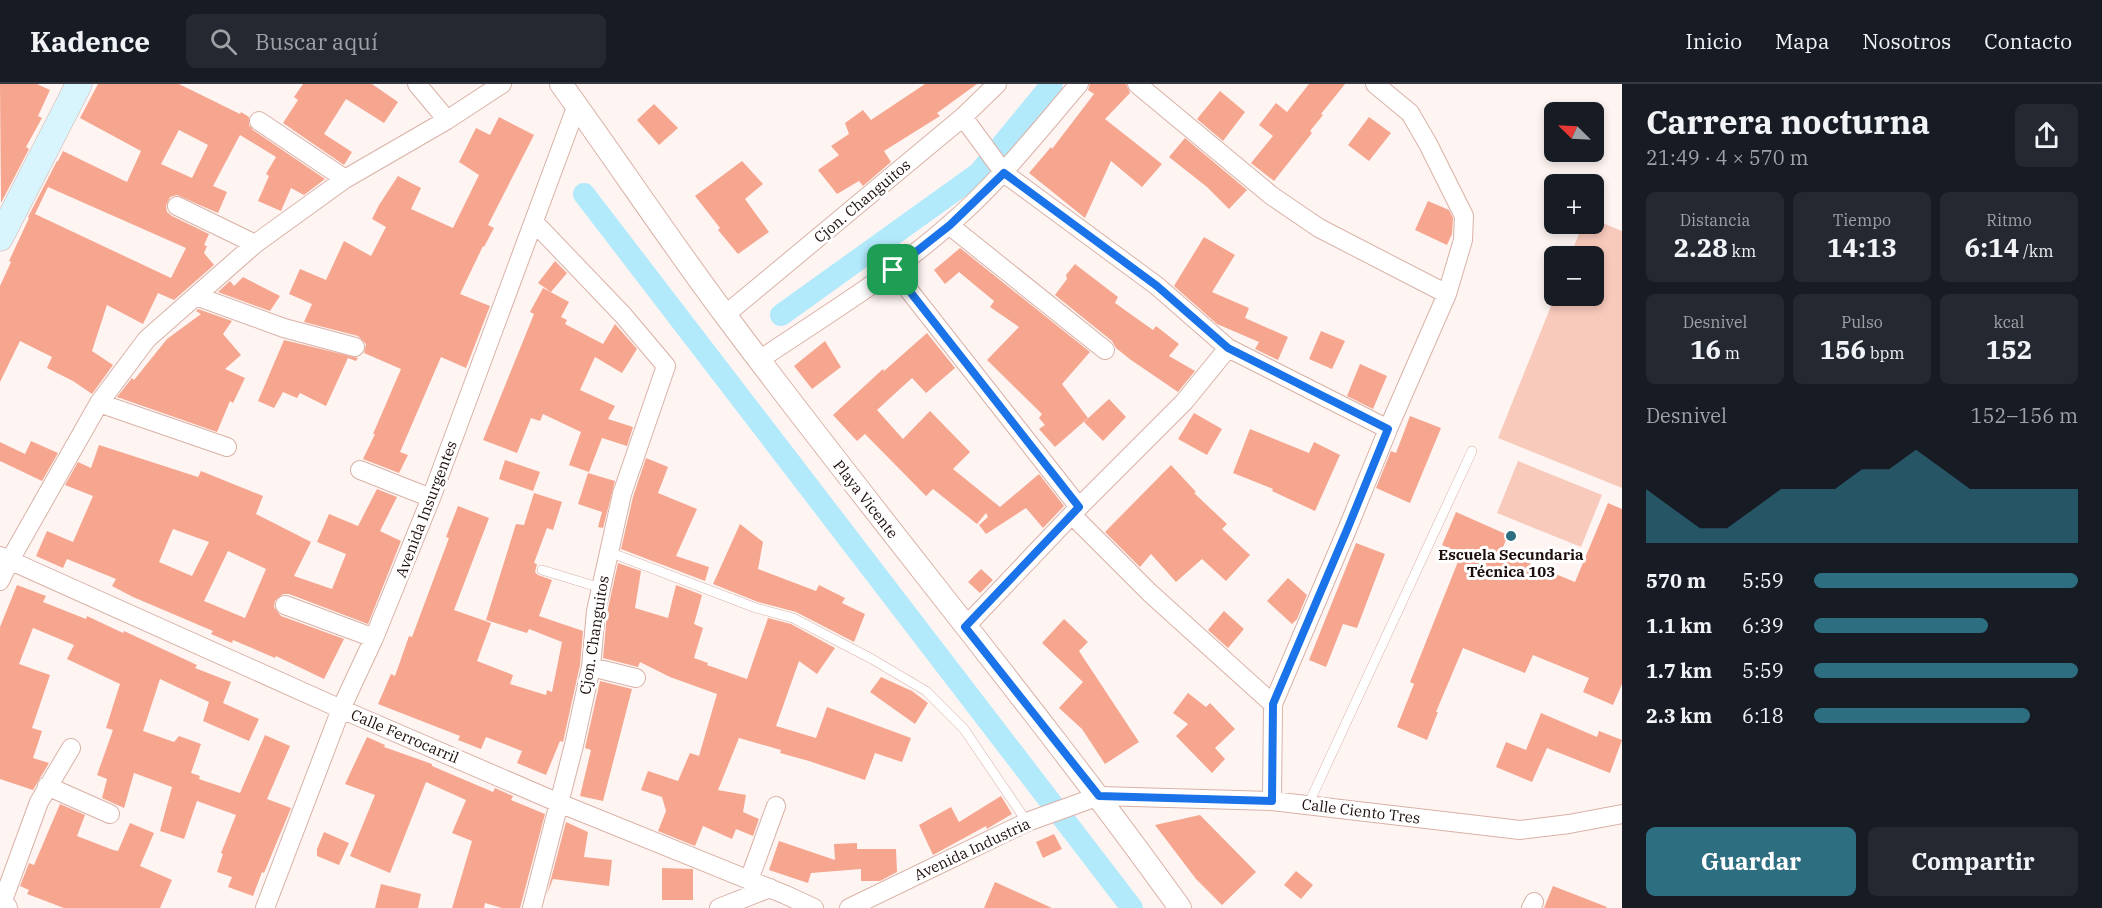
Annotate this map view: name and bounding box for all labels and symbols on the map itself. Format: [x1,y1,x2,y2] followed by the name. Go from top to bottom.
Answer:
[1544,102,1604,162] north arrow
[810,155,914,247] street label: Cjon. Changuitos
[867,244,918,295] pin
[391,438,461,580] street label: Avenida Insurgentes
[829,456,903,542] street label: Playa Vicente
[1504,529,1518,543] marker: Escuela Secundaria Técnica 103
[1438,545,1584,581] place label: Escuela Secundaria Técnica 103
[575,574,613,696] street label: Cjon. Changuitos
[348,705,462,767] street label: Calle Ferrocarril
[1301,794,1421,828] street label: Calle Ciento Tres
[911,814,1033,884] street label: Avenida Industria

